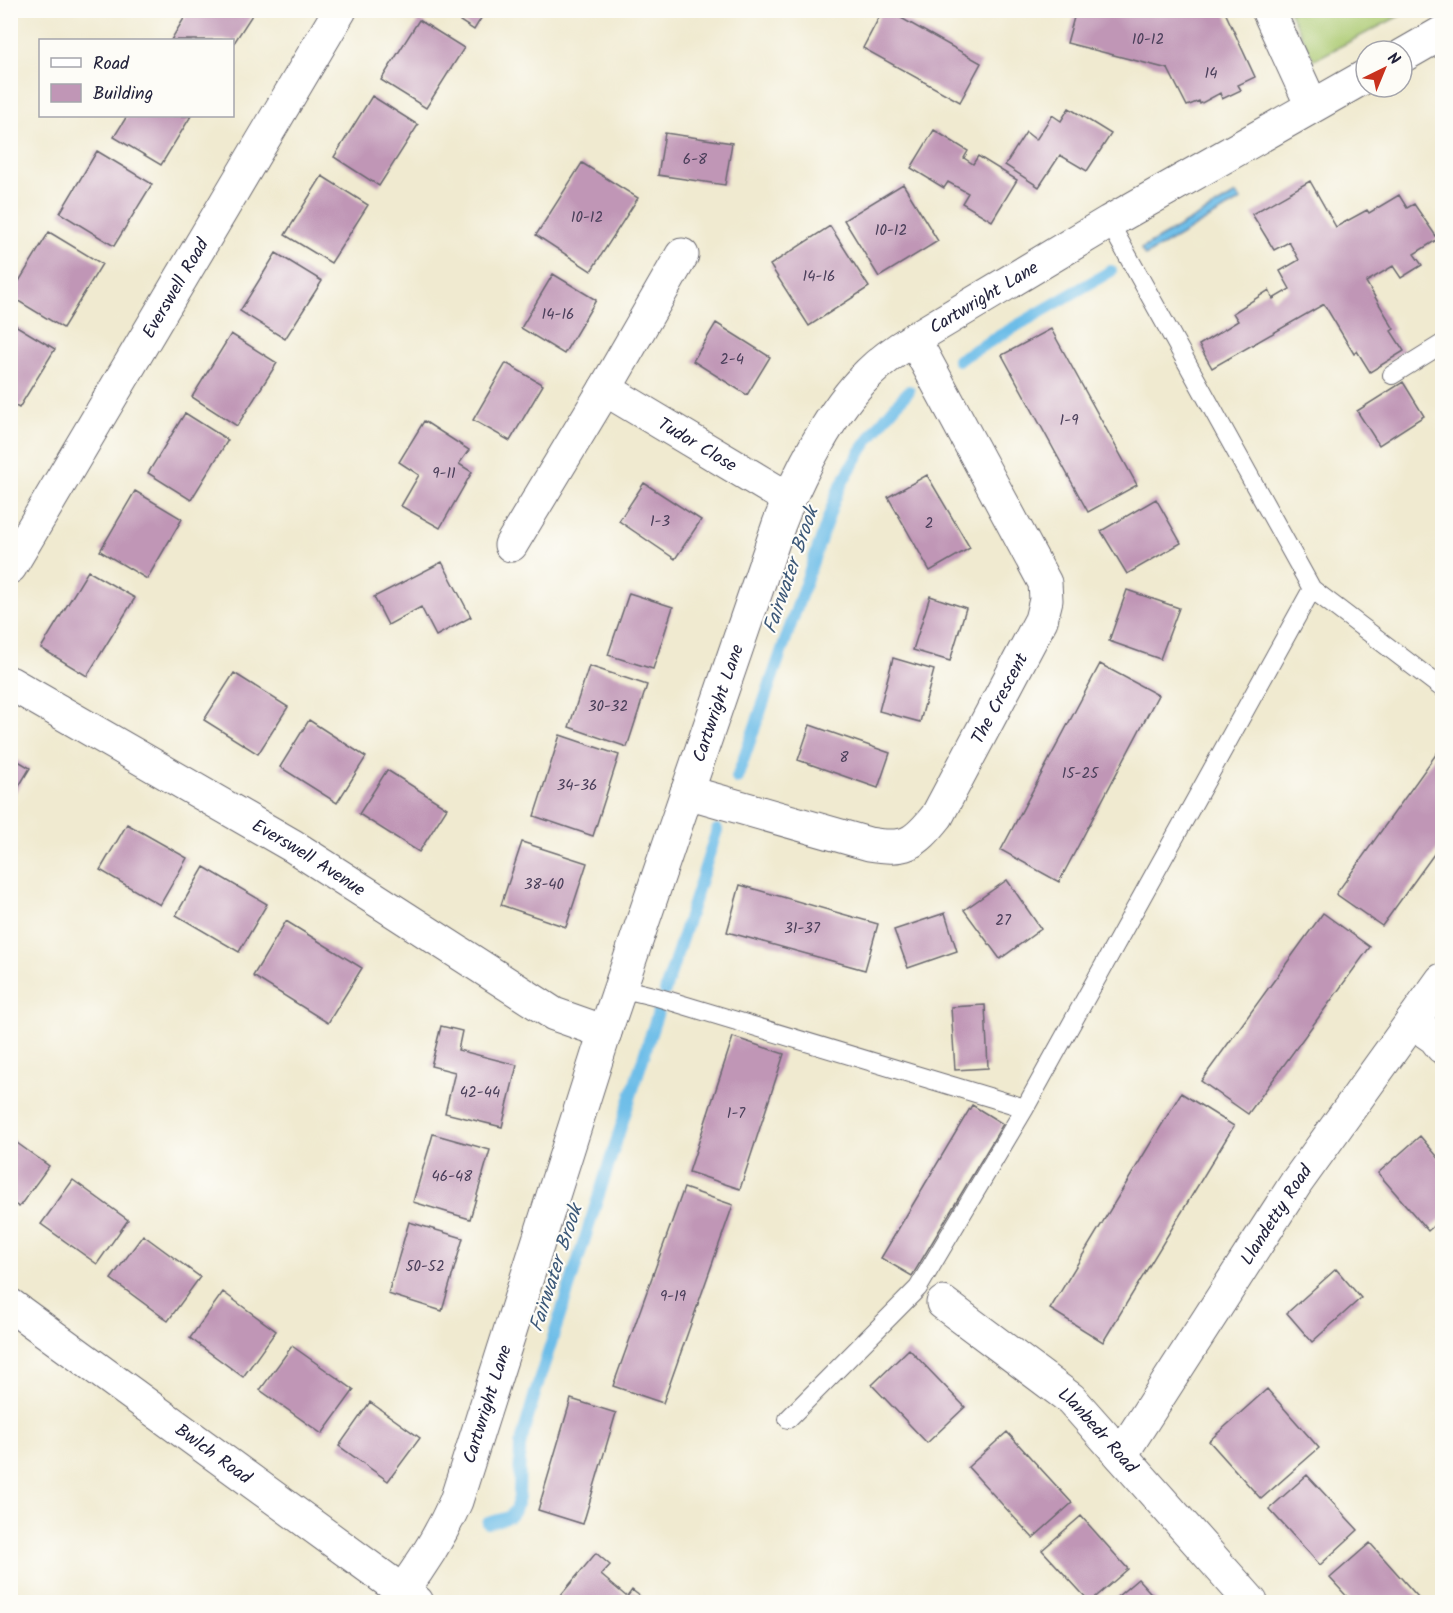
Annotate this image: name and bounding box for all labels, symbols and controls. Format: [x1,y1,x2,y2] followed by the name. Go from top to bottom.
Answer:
[1132,28,1164,52] house number: 10-12
[39,39,234,117] legend
[1354,39,1414,99] north arrow
[1381,47,1405,72] text: N
[93,50,130,79] text: Road
[1205,62,1217,86] house number: 14
[93,80,153,109] text: Building
[683,148,708,172] house number: 6-8
[571,206,603,230] house number: 10-12
[875,219,907,243] house number: 10-12
[135,232,218,345] street label: Everswell Road
[924,254,1045,343] street label: Cartwright Lane
[803,265,835,289] house number: 14-16
[542,303,574,327] house number: 14-16
[720,348,744,372] house number: 2-4
[1060,409,1079,433] house number: 1-9
[652,411,742,481] street label: Tudor Close
[432,462,456,486] house number: 9-11
[755,500,829,638] water label: Fairwater Brook
[650,510,671,534] house number: 1-3
[925,512,933,536] house number: 2
[685,641,753,766] street label: Cartwright Lane
[965,647,1037,750] street label: The Crescent
[588,695,628,719] house number: 30-32
[839,746,849,770] house number: 8
[1062,762,1099,786] house number: 15-25
[557,774,597,798] house number: 34-36
[246,812,371,905] street label: Everswell Avenue
[524,873,565,897] house number: 38-40
[995,909,1012,933] house number: 27
[784,917,821,941] house number: 31-37
[460,1081,500,1105] house number: 42-44
[727,1102,746,1126] house number: 1-7
[1234,1158,1321,1272] street label: Llandetty Road
[432,1165,473,1189] house number: 46-48
[521,1198,593,1336] water label: Fairwater Brook
[405,1255,445,1279] house number: 50-52
[660,1285,687,1309] house number: 9-19
[456,1341,521,1467] street label: Cartwright Lane
[1051,1381,1144,1482] street label: Llanbedr Road
[168,1417,258,1493] street label: Bwlch Road

